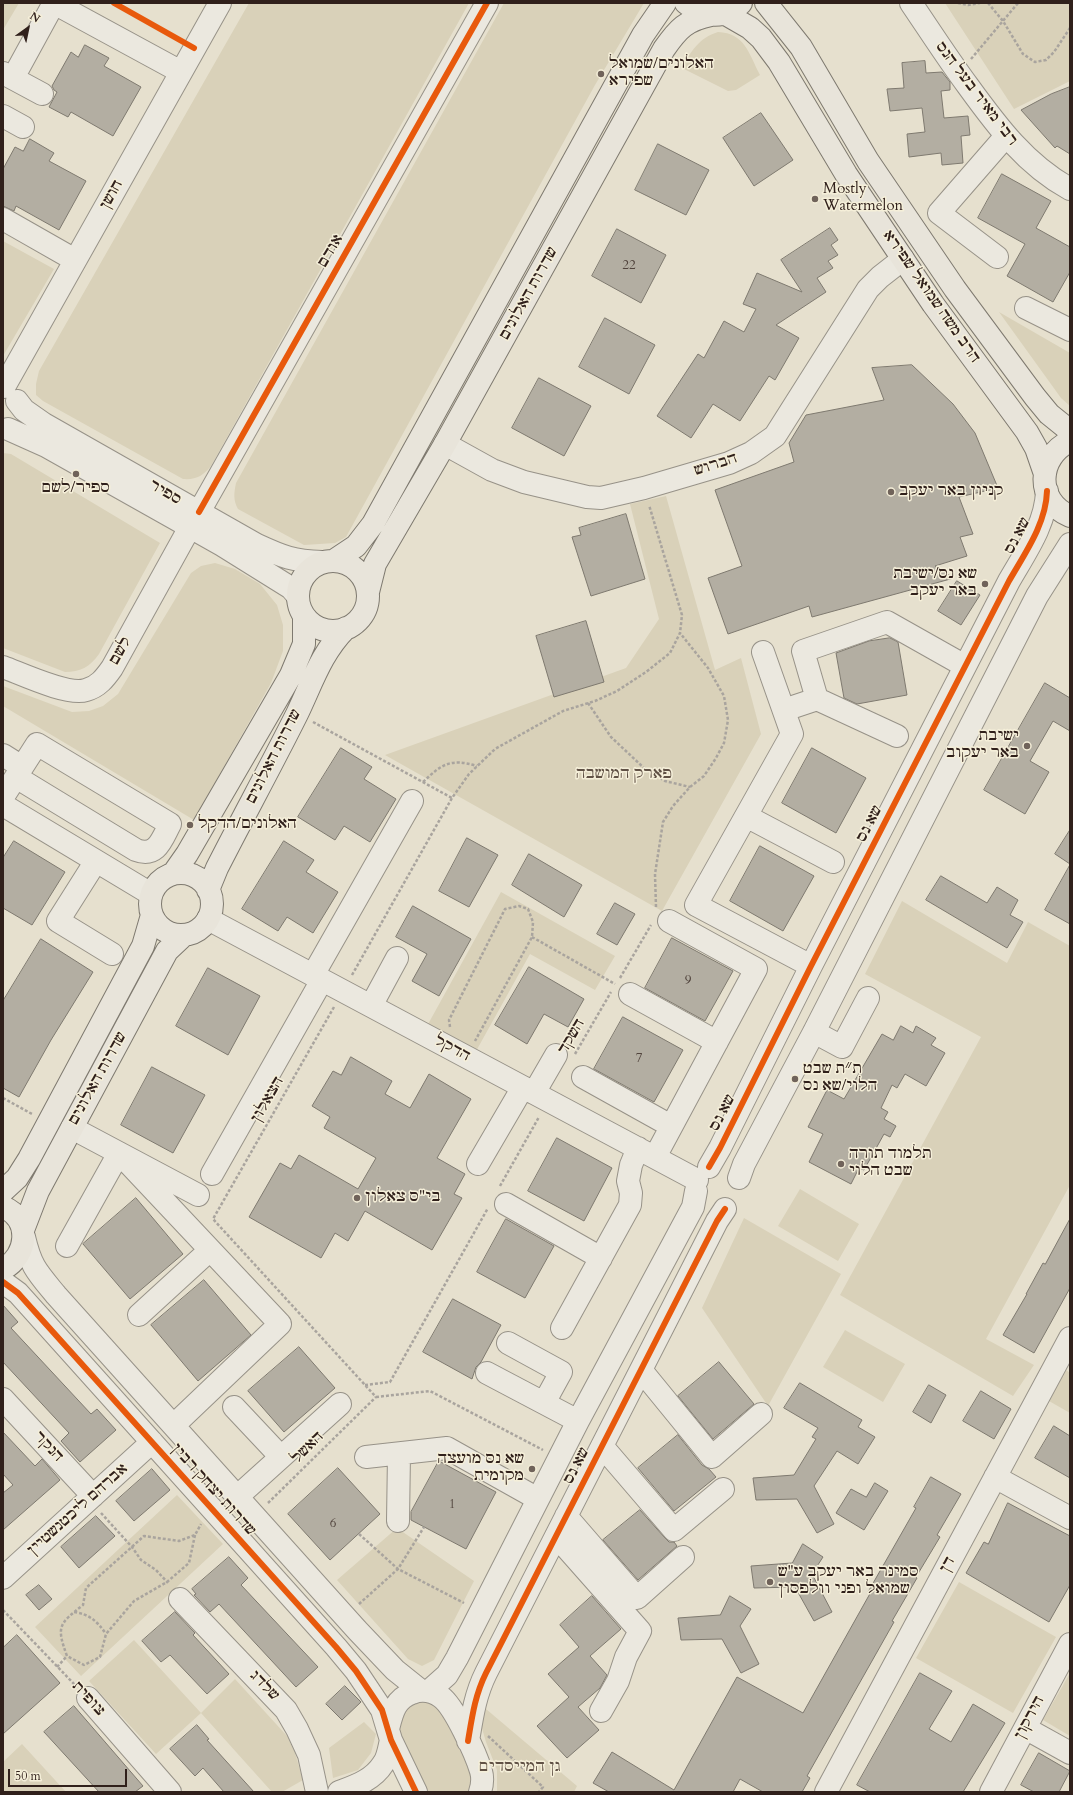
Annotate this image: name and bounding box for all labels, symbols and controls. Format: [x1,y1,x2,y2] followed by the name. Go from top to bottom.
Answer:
[8,8,48,48] north arrow
[27,9,43,26] text: N
[931,39,1021,149] street label: רבי מאיר בעל הנס
[609,56,714,91] place label: האלונים/שמואל שפירא
[596,69,606,79] marker: האלונים/שמואל שפירא
[97,177,127,213] street label: חושן
[823,181,903,216] place label: Mostly Watermelon
[810,194,820,204] marker: Mostly Watermelon
[879,227,983,367] street label: הרב משה שמואל שפירא
[315,232,347,270] street label: אודם
[496,244,562,344] street label: שדרות האלונים
[622,258,636,274] house number: 22
[692,450,740,480] street label: הברוש
[71,469,81,479] marker: ספיר/לשם
[146,477,184,509] street label: ספיר
[42,480,110,498] place label: ספיר/לשם
[899,483,1003,501] place label: קניון באר יעקב
[886,487,896,497] marker: קניון באר יעקב
[1001,515,1035,557] street label: שא נס
[893,566,977,601] place label: שא נס/ישיבת באר יעקב
[980,579,990,589] marker: שא נס/ישיבת באר יעקב
[106,634,136,668] street label: לשם
[242,707,306,807] street label: שדרות האלונים
[946,728,1019,763] place label: ישיבת באר יעקוב
[1022,741,1032,751] marker: ישיבת באר יעקוב
[576,766,672,784] park label: פארק המושבה
[853,803,887,845] street label: שא נס
[198,816,297,834] place label: האלונים/הדקל
[185,820,195,830] marker: האלונים/הדקל
[685,973,691,989] house number: 9
[555,1016,589,1058] street label: השקד
[65,1029,131,1129] street label: שדרות האלונים
[431,1032,473,1066] street label: הדקל
[636,1051,642,1067] house number: 7
[803,1061,877,1096] place label: ת״ת שבט הלוי/שא נס
[248,1074,288,1126] street label: הצאלון
[790,1074,800,1084] marker: ת״ת שבט הלוי/שא נס
[706,1092,740,1134] street label: שא נס
[849,1146,932,1181] place label: תלמוד תורה שבט הלוי
[836,1159,846,1169] marker: תלמוד תורה שבט הלוי
[365,1189,441,1207] place label: בי"ס צאלון
[352,1193,362,1203] marker: בי"ס צאלון
[30,1428,66,1466] street label: הנקר
[288,1428,328,1468] street label: האשל
[167,1440,259,1540] street label: שדרות יצחק רבין
[560,1445,594,1487] street label: שא נס
[438,1451,524,1486] place label: שא נס מועצה מקומית
[24,1460,132,1560] street label: אברהם ליכטנשטיין
[527,1464,537,1474] marker: שא נס מועצה מקומית
[449,1497,455,1513] house number: 1
[330,1516,336,1532] house number: 6
[936,1554,960,1576] street label: דן
[778,1564,919,1599] place label: סמינר באר יעקב ע"ש שמואל ופני וולפסון
[765,1577,775,1587] marker: סמינר באר יעקב ע"ש שמואל ופני וולפסון
[246,1667,282,1705] street label: שלדג
[68,1678,108,1720] street label: צופית
[1011,1693,1049,1743] street label: הירקון
[479,1759,561,1777] park label: גן המייסדים
[10,1761,129,1787] scale bar
[15,1768,41,1784] text: 50 m

